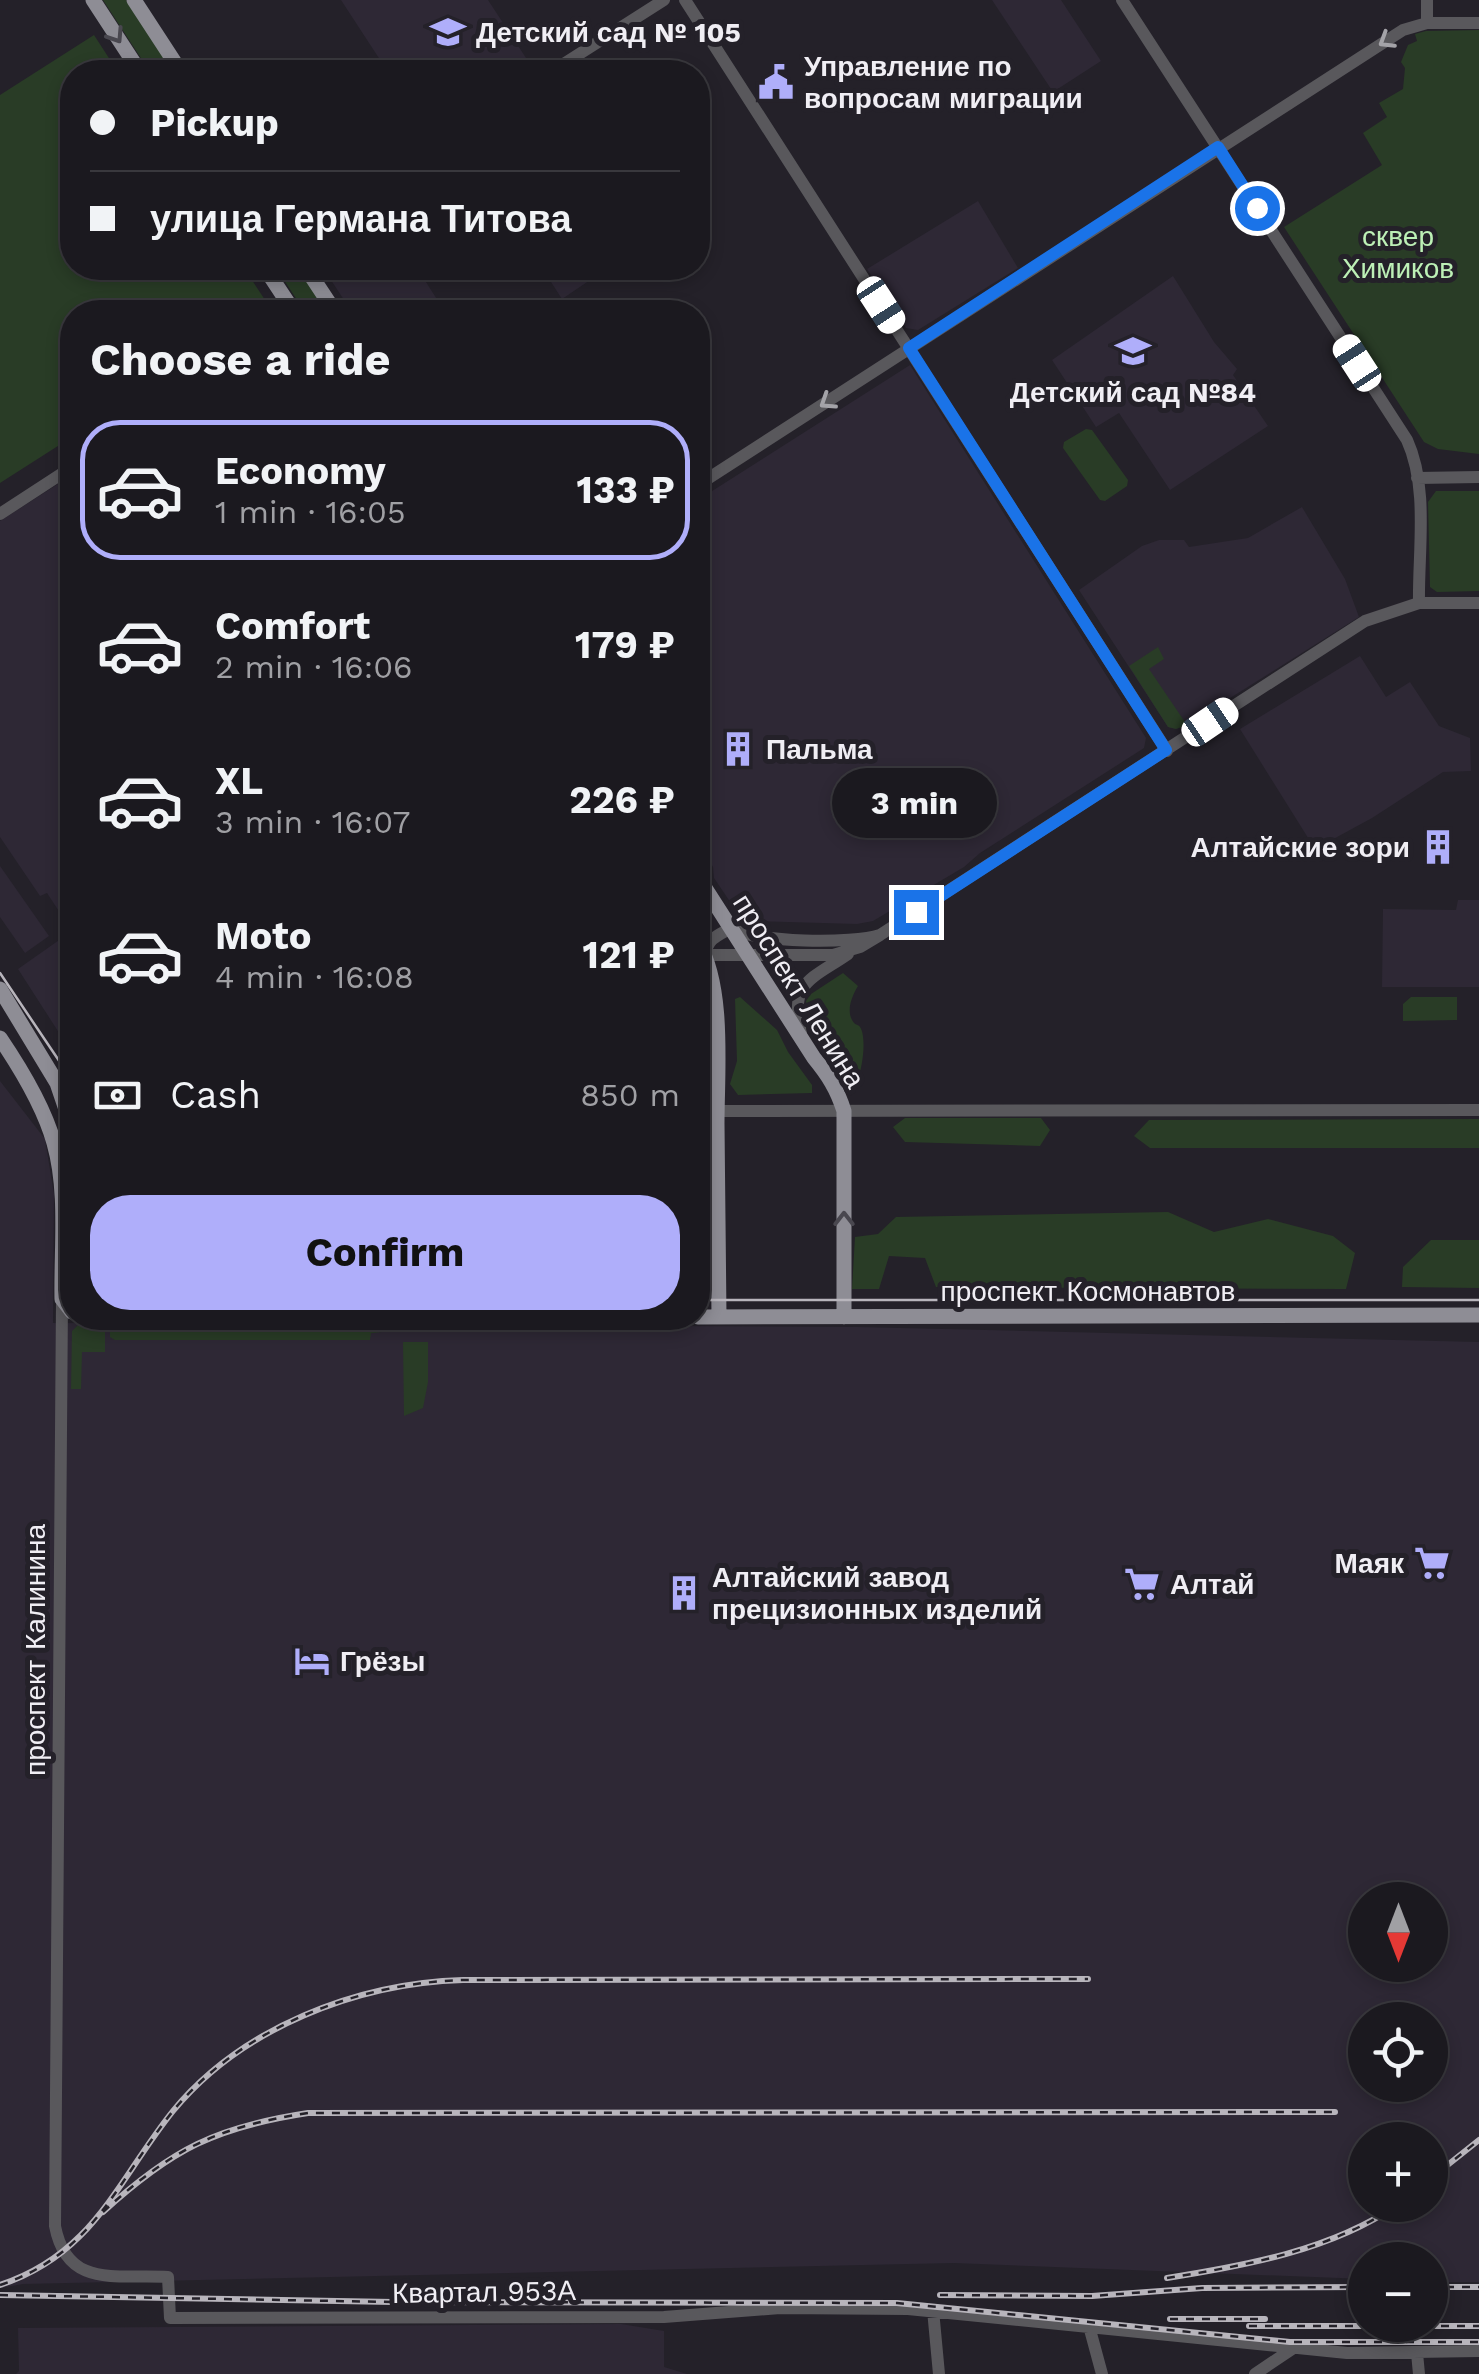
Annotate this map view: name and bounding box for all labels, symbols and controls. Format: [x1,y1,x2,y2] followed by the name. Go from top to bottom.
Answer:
[429,13,467,51] school or university icon: Детский сад № 105
[476,16,741,49] place label: Детский сад № 105
[104,26,123,44] one-way arrow
[1379,29,1397,48] one-way arrow
[804,50,1083,115] place label: Управление по вопросам миграции
[757,63,795,101] public building icon: Управление по вопросам миграции
[150,101,279,145] text: Pickup
[1235,186,1280,231] route start
[150,197,572,241] text: улица Германа Титова
[1342,220,1454,285] park label: сквер Химиков
[852,272,910,338] car
[1328,330,1386,396] car
[1114,332,1152,370] school or university icon: Детский сад №84
[90,333,390,386] text: Choose a ride
[1010,376,1256,409] place label: Детский сад №84
[820,390,838,409] one-way arrow
[95,445,185,535] icon: car
[215,449,386,493] text: Economy
[577,468,675,512] text: 133 ₽
[215,493,406,531] text: 1 min · 16:05
[95,600,185,690] icon: car
[215,604,370,648] text: Comfort
[575,623,675,667] text: 179 ₽
[215,648,413,686] text: 2 min · 16:06
[1177,693,1243,751] car
[719,730,757,768] building icon: Пальма
[766,733,873,766] place label: Пальма
[95,755,185,845] icon: car
[215,759,263,803] text: XL
[834,767,998,837] callout: 3 min
[569,778,675,822] text: 226 ₽
[871,784,958,822] text: 3 min
[215,803,410,841] text: 3 min · 16:07
[1419,828,1457,866] building icon: Алтайские зори
[1190,831,1410,864] place label: Алтайские зори
[726,888,872,1094] street label: проспект Ленина
[894,890,939,935] route end
[95,910,185,1000] icon: car
[215,914,311,958] text: Moto
[583,933,675,977] text: 121 ₽
[215,958,414,996] text: 4 min · 16:08
[90,1068,145,1123] icon: cash
[170,1073,261,1117] text: Cash
[580,1076,680,1114] text: 850 m
[90,1195,680,1310] button: Confirm
[834,1211,855,1227] one-way arrow
[941,1275,1235,1308] street label: проспект Космонавтов
[19,1524,52,1776] street label: проспект Калинина
[1413,1544,1451,1582] supermarket icon: Маяк
[1334,1547,1405,1580] place label: Маяк
[712,1561,1042,1626] place label: Алтайский завод прецизионных изделий
[1123,1565,1161,1603] supermarket icon: Алтай
[1170,1568,1255,1601] place label: Алтай
[665,1574,703,1612] building icon: Алтайский завод прецизионных изделий
[293,1642,331,1680] hotel icon: Грёзы
[340,1645,425,1678] place label: Грёзы
[1348,1882,1448,1982] north arrow
[1348,1882,1448,2342] map controls
[1348,2002,1448,2102] button: locate
[1348,2122,1448,2222] button: +
[1348,2242,1448,2342] button: −
[392,2274,577,2310] street label: Квартал 953А

